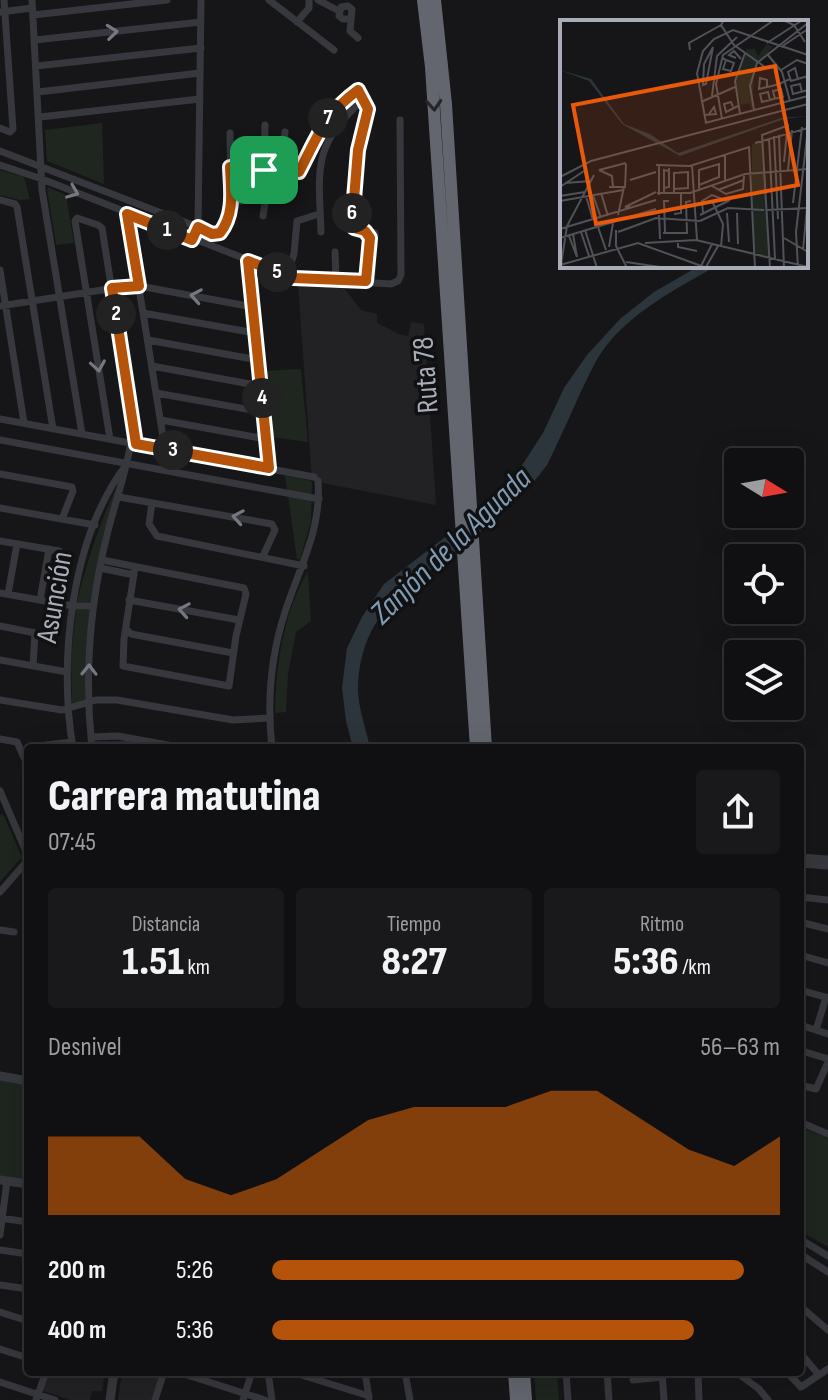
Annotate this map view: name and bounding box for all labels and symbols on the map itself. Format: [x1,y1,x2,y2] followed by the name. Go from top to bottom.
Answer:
[560,20,808,268] inset map
[106,23,119,40] one-way arrow
[308,98,348,138] pin: 7
[425,99,442,112] one-way arrow
[230,136,298,204] pin
[65,182,79,199] one-way arrow
[332,193,372,233] pin: 6
[147,210,187,250] pin: 1
[257,252,297,292] pin: 5
[189,289,202,306] one-way arrow
[96,294,136,334] pin: 2
[405,335,447,414] street label: Ruta 78
[89,359,106,372] one-way arrow
[242,378,282,418] pin: 4
[153,430,193,470] pin: 3
[724,448,804,528] north arrow
[362,459,540,633] water label: Zanjón de la Aguada
[231,510,245,527] one-way arrow
[29,549,81,647] street label: Asunción
[178,602,191,619] one-way arrow
[80,663,97,676] one-way arrow

